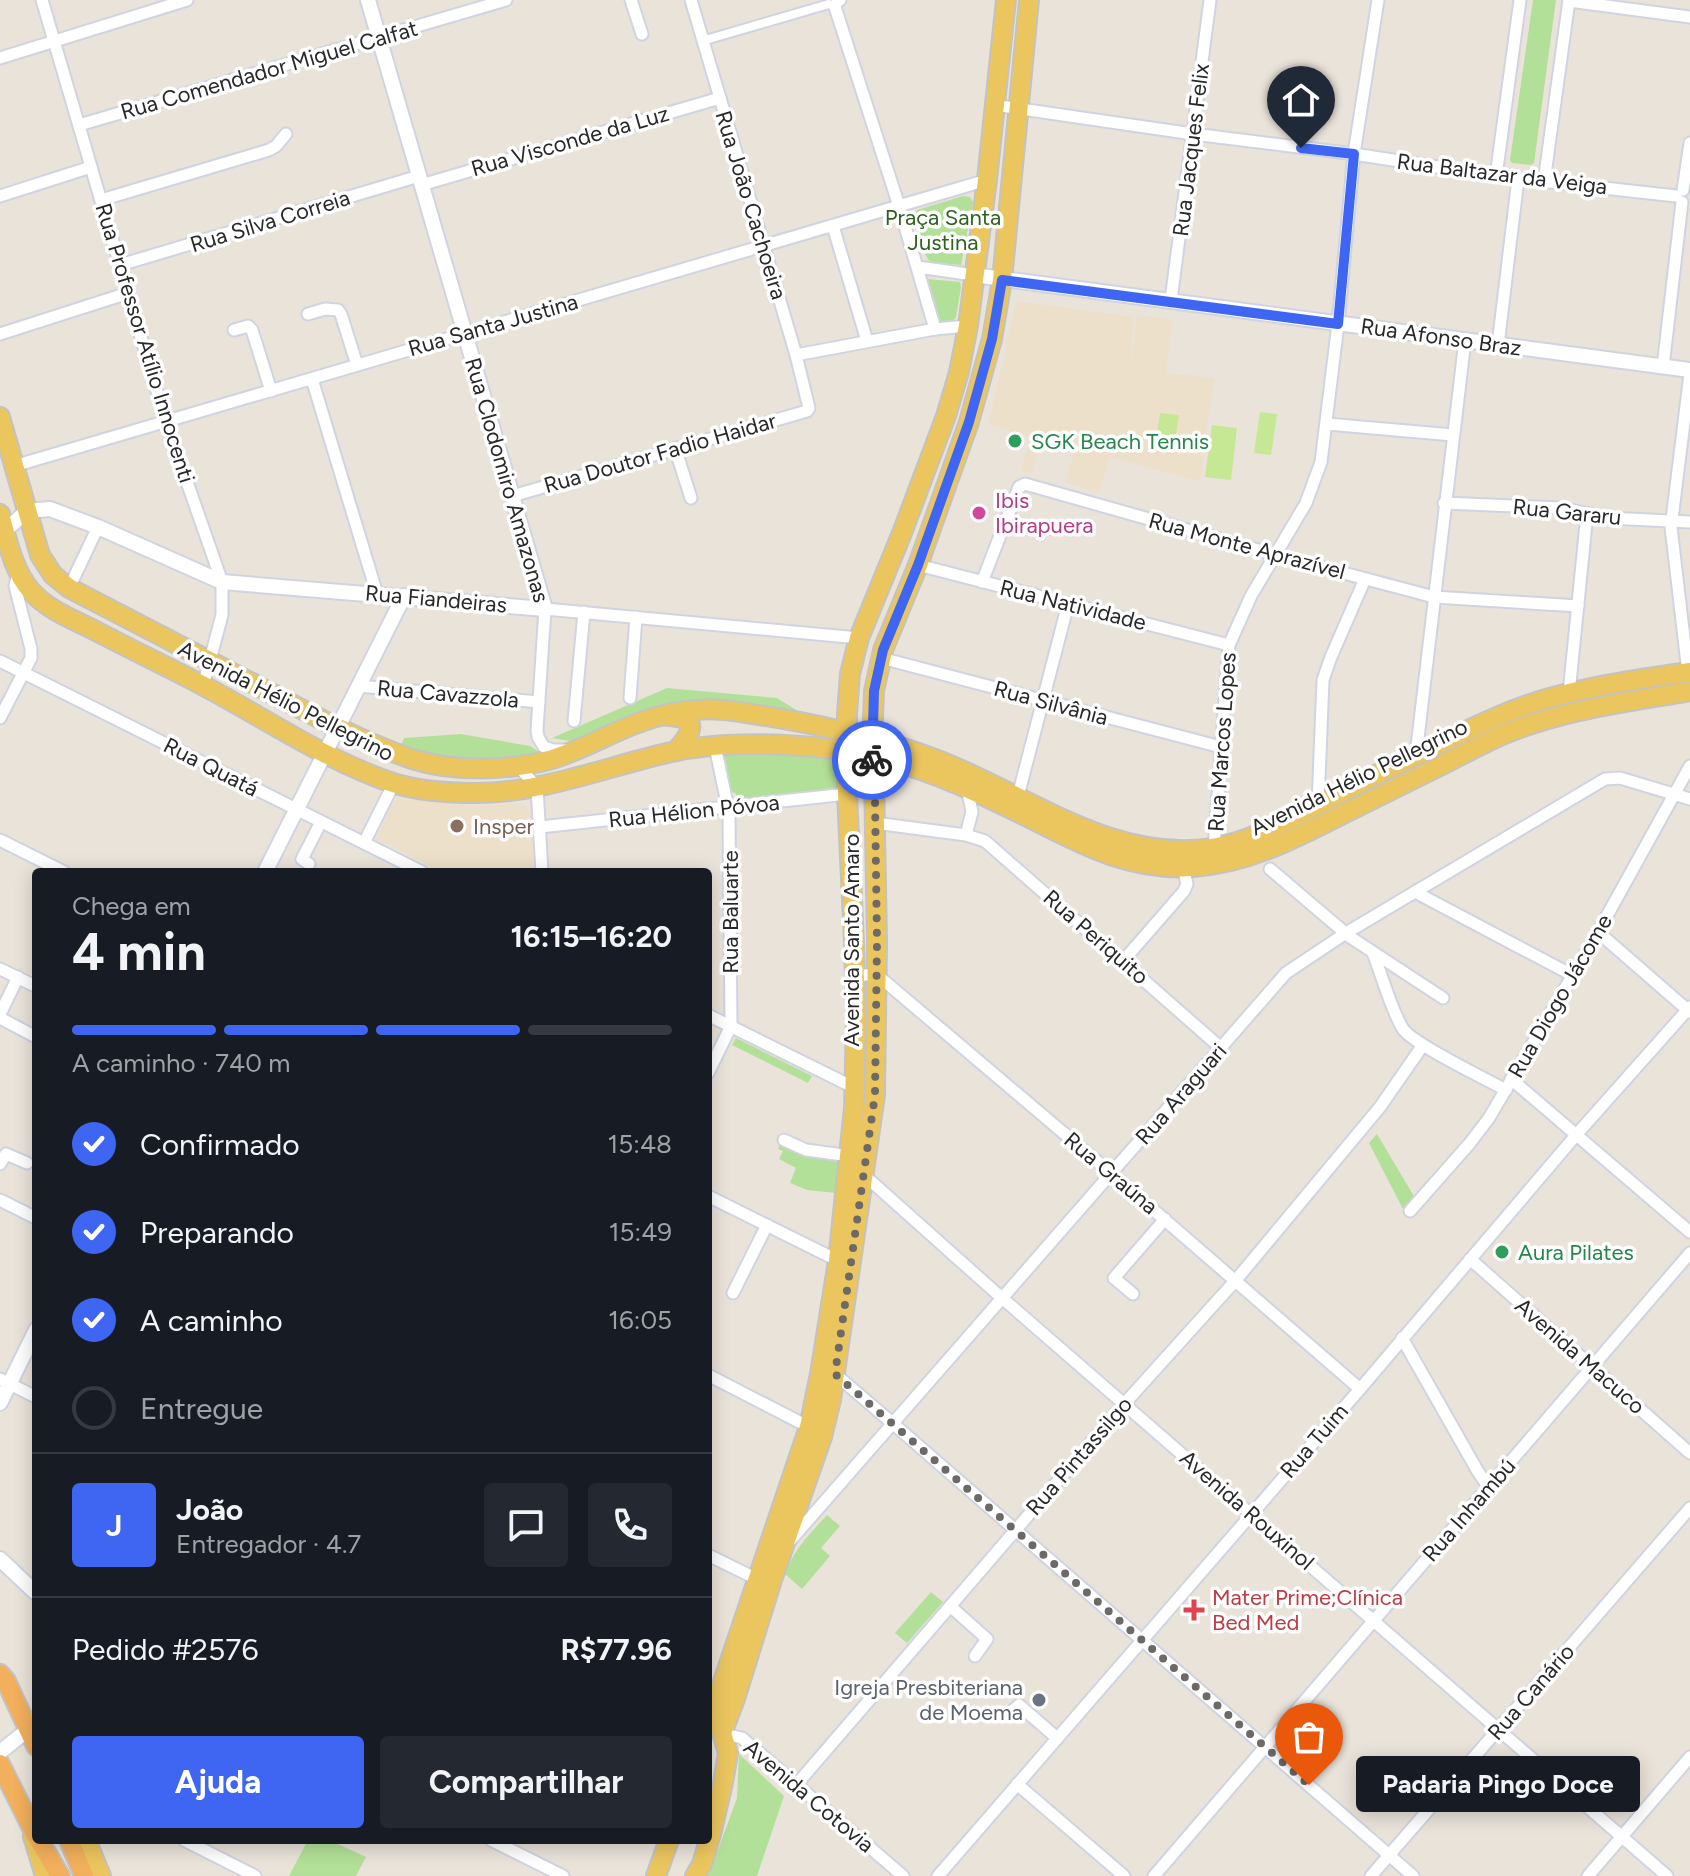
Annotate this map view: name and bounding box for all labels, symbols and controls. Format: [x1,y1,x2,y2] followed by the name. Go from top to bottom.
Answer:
[117,15,421,125] street label: Rua Comendador Miguel Calfat
[1167,61,1215,238] street label: Rua Jacques Felix
[1267,66,1335,148] pin
[1279,78,1323,122] icon: home
[468,100,672,182] street label: Rua Visconde da Luz
[709,107,793,303] street label: Rua João Cachoeira
[1395,148,1609,200] street label: Rua Baltazar da Veiga
[187,184,353,258] street label: Rua Silva Correia
[90,200,200,486] street label: Rua Professor Atílio Innocenti
[885,204,1001,256] park label: Praça Santa Justina
[405,288,581,362] street label: Rua Santa Justina
[1359,312,1523,362] street label: Rua Afonso Braz
[459,354,555,606] street label: Rua Clodomiro Amazonas
[541,407,780,499] street label: Rua Doutor Fadio Haidar
[1031,428,1209,455] place label: SGK Beach Tennis
[1006,432,1024,450] marker: SGK Beach Tennis
[995,487,1094,539] place label: Ibis Ibirapuera
[1511,493,1623,531] street label: Rua Gararu
[970,504,988,522] marker: Ibis Ibirapuera
[1146,507,1348,585] street label: Rua Monte Aprazível
[997,574,1149,636] street label: Rua Natividade
[364,579,508,619] street label: Rua Fiandeiras
[174,635,398,767] street label: Avenida Hélio Pellegrino
[1202,651,1242,833] street label: Rua Marcos Lopes
[376,674,520,714] street label: Rua Cavazzola
[991,675,1111,731] street label: Rua Silvânia
[1246,713,1472,841] street label: Avenida Hélio Pellegrino
[832,720,912,800] courier
[159,732,263,802] street label: Rua Quatá
[850,738,894,782] icon: bike
[607,789,781,833] street label: Rua Hélion Póvoa
[473,813,535,840] place label: Insper
[448,817,466,835] marker: Insper
[838,833,865,1047] street label: Avenida Santo Amaro
[717,850,744,974] street label: Rua Baluarte
[1038,884,1154,990] street label: Rua Periquito
[72,890,191,922] text: Chega em
[1502,909,1618,1083] street label: Rua Diogo Jácome
[510,918,672,955] text: 16:15–16:20
[72,921,206,983] text: 4 min
[1130,1038,1232,1150] street label: Rua Araguari
[72,1047,290,1079] text: A caminho · 740 m
[72,1122,116,1166] icon: check
[140,1126,300,1163] text: Confirmado
[1059,1126,1163,1220] street label: Rua Graúna
[608,1128,672,1160] text: 15:48
[72,1210,116,1254] icon: check
[140,1214,294,1251] text: Preparando
[609,1216,672,1248] text: 15:49
[1518,1239,1634,1266] place label: Aura Pilates
[1493,1243,1511,1261] marker: Aura Pilates
[1509,1292,1651,1420] street label: Avenida Macuco
[72,1298,116,1342] icon: check
[140,1302,283,1339] text: A caminho
[608,1304,672,1336] text: 16:05
[140,1390,263,1427] text: Entregue
[1020,1391,1138,1521] street label: Rua Pintassilgo
[1274,1398,1354,1484] street label: Rua Tuim
[1174,1444,1320,1576] street label: Avenida Rouxinol
[1417,1453,1521,1567] street label: Rua Inhambú
[484,1483,568,1567] button: chat
[588,1483,672,1567] button: phone
[176,1491,243,1528] text: João
[106,1507,122,1544] text: J
[176,1528,361,1560] text: Entregador · 4.7
[1212,1584,1403,1636] place label: Mater Prime;Clínica Bed Med
[1183,1599,1205,1621] marker: Mater Prime;Clínica Bed Med
[72,1631,258,1668] text: Pedido #2576
[560,1631,672,1668] text: R$77.96
[1482,1638,1580,1746] street label: Rua Canário
[834,1674,1023,1726] place label: Igreja Presbiteriana de Moema
[1030,1691,1048,1709] marker: Igreja Presbiteriana de Moema
[1275,1703,1343,1785] pin
[1287,1715,1331,1759] icon: bag
[738,1734,880,1858] street label: Avenida Cotovia
[72,1736,364,1828] button: Ajuda
[380,1736,672,1828] button: Compartilhar
[1357,1757,1641,1813] callout: Padaria Pingo Doce
[1382,1768,1614,1800] text: Padaria Pingo Doce

